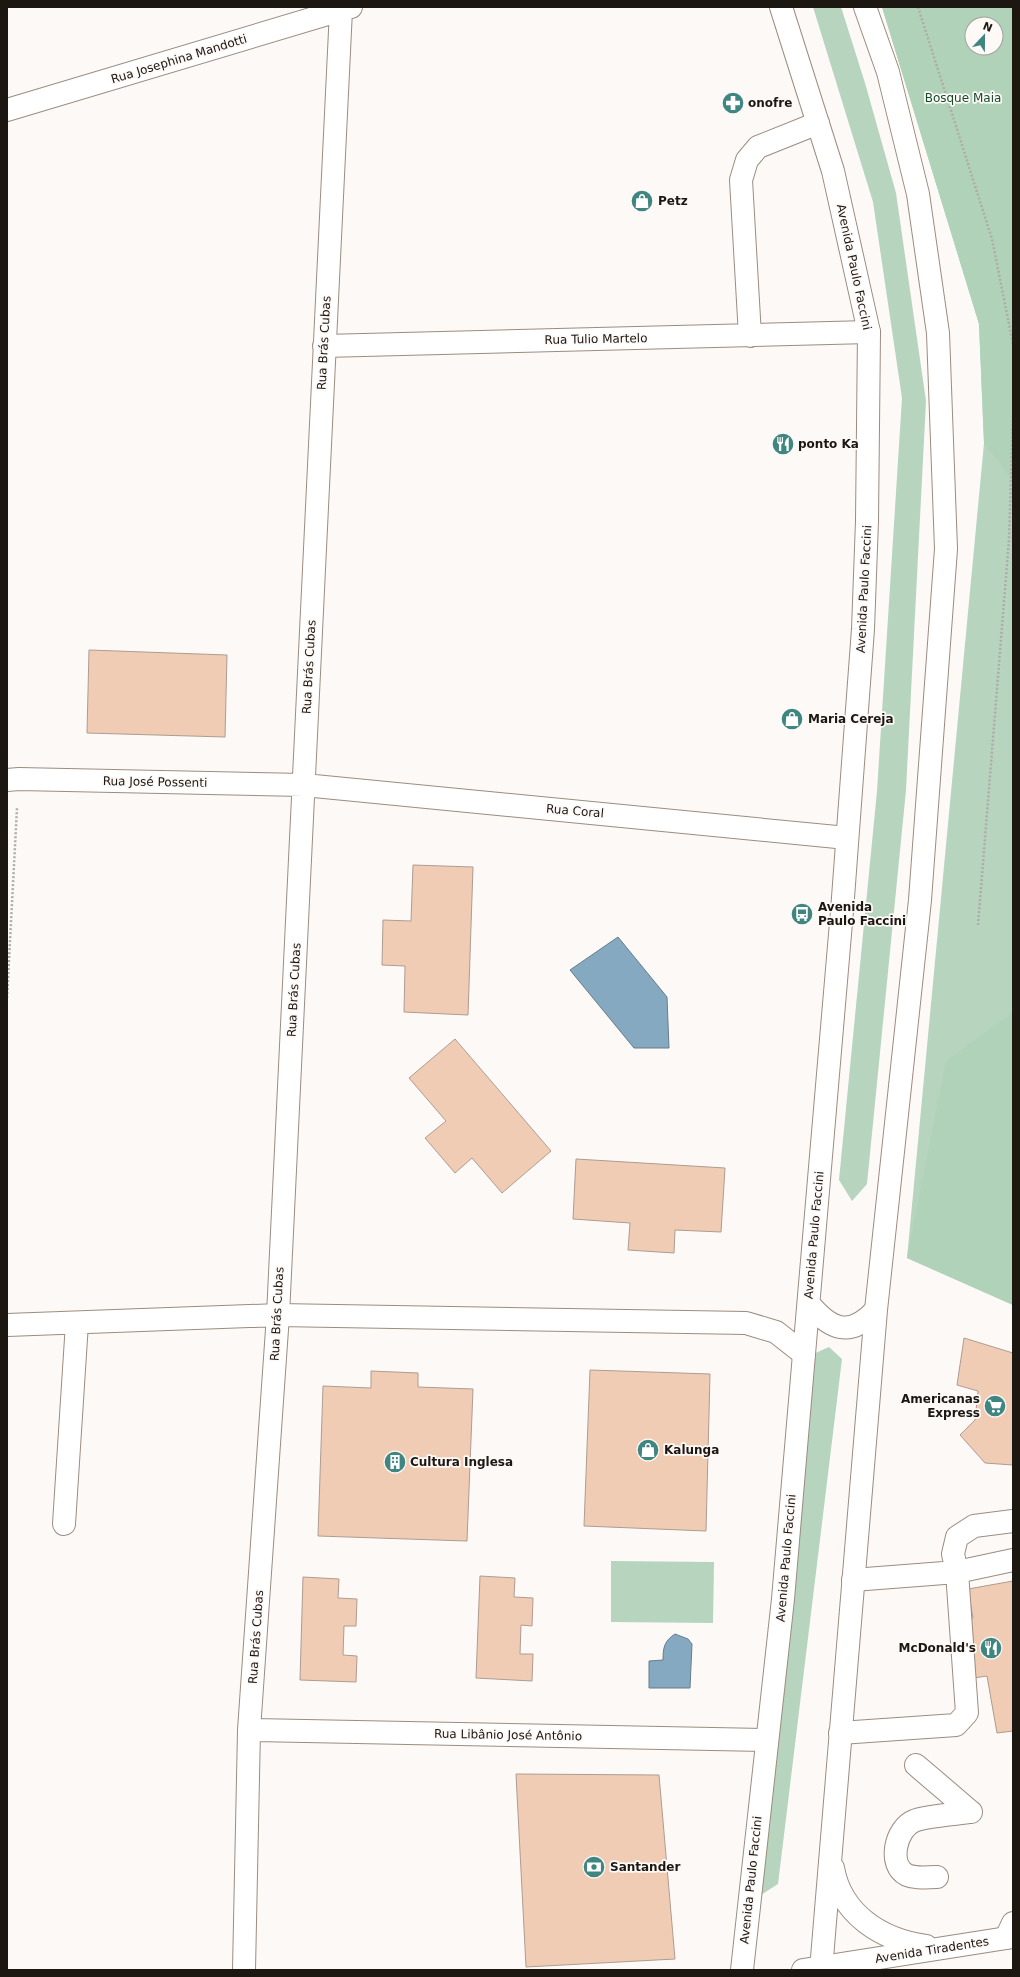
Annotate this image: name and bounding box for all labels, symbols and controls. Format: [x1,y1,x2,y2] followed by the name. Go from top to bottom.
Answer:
[964,16,1004,56] north arrow
[981,19,994,35] text: N
[109,32,249,86] street label: Rua Josephina Mandotti
[720,90,746,116] pharmacy icon: onofre
[925,91,1001,105] park label: Bosque Maia
[748,96,792,110] place label: onofre
[629,188,655,214] shop icon: Petz
[658,194,688,208] place label: Petz
[834,203,874,331] street label: Avenida Paulo Faccini
[315,296,333,390] street label: Rua Brás Cubas
[544,331,648,347] street label: Rua Tulio Martelo
[770,431,796,457] restaurant icon: ponto Ka
[798,437,859,451] place label: ponto Ka
[854,524,874,654] street label: Avenida Paulo Faccini
[300,620,318,714] street label: Rua Brás Cubas
[779,706,805,732] shop icon: Maria Cereja
[808,712,894,726] place label: Maria Cereja
[103,774,207,790] street label: Rua José Possenti
[546,802,604,820] street label: Rua Coral
[818,900,906,928] place label: Avenida Paulo Faccini
[789,901,815,927] bus stop icon: Avenida Paulo Faccini
[285,943,303,1037] street label: Rua Brás Cubas
[801,1170,827,1300] street label: Avenida Paulo Faccini
[268,1267,286,1361] street label: Rua Brás Cubas
[901,1392,980,1420] place label: Americanas Express
[982,1393,1008,1419] supermarket icon: Americanas Express
[635,1437,661,1463] shop icon: Kalunga
[664,1443,719,1457] place label: Kalunga
[382,1449,408,1475] building icon: Cultura Inglesa
[410,1455,513,1469] place label: Cultura Inglesa
[773,1493,799,1623] street label: Avenida Paulo Faccini
[246,1589,266,1685] street label: Rua Brás Cubas
[978,1635,1004,1661] restaurant icon: McDonald's
[899,1641,976,1655] place label: McDonald's
[434,1727,582,1743] street label: Rua Libânio José Antônio
[737,1815,765,1945] street label: Avenida Paulo Faccini
[581,1854,607,1880] bank icon: Santander
[610,1860,680,1874] place label: Santander
[874,1934,990,1966] street label: Avenida Tiradentes

